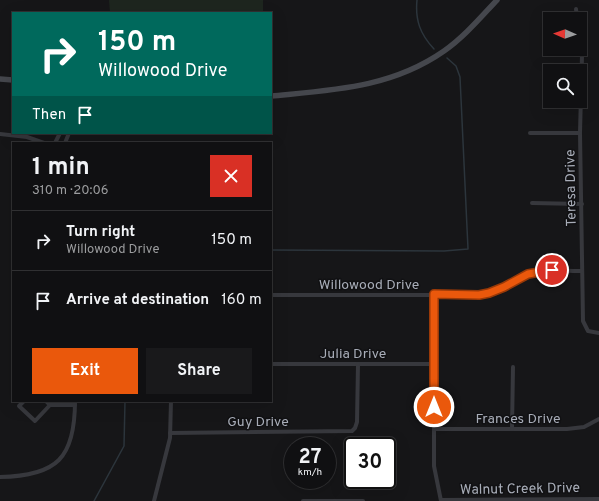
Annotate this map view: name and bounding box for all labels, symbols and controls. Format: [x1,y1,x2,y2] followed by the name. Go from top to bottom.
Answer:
[543,12,587,56] north arrow
[543,12,587,108] map controls
[98,25,176,61] text: 150 m
[32,28,84,80] icon: right
[98,60,227,83] text: Willowood Drive
[543,64,587,108] button: search
[74,104,96,126] icon: arrive
[32,106,66,125] text: Then
[562,149,581,227] street label: Teresa Drive
[32,153,90,183] text: 1 min
[210,155,252,197] button: close
[32,183,109,199] text: 310 m · 20:06
[66,223,135,242] text: Turn right
[32,230,54,252] icon: right
[211,231,252,250] text: 150 m
[66,242,159,258] text: Willowood Drive
[535,253,569,287] pin
[541,259,563,281] icon: arrive
[319,277,419,294] street label: Willowood Drive
[32,290,54,312] icon: arrive
[66,291,209,310] text: Arrive at destination
[221,291,262,310] text: 160 m
[320,346,386,363] street label: Julia Drive
[32,348,138,394] button: Exit
[146,348,252,394] button: Share
[413,386,455,428] position arrow
[475,411,561,428] street label: Frances Drive
[227,414,289,431] street label: Guy Drive
[344,437,396,489] speed limit sign: 30
[299,445,321,471] text: 27
[298,466,322,479] text: km/h
[460,480,580,499] street label: Walnut Creek Drive

